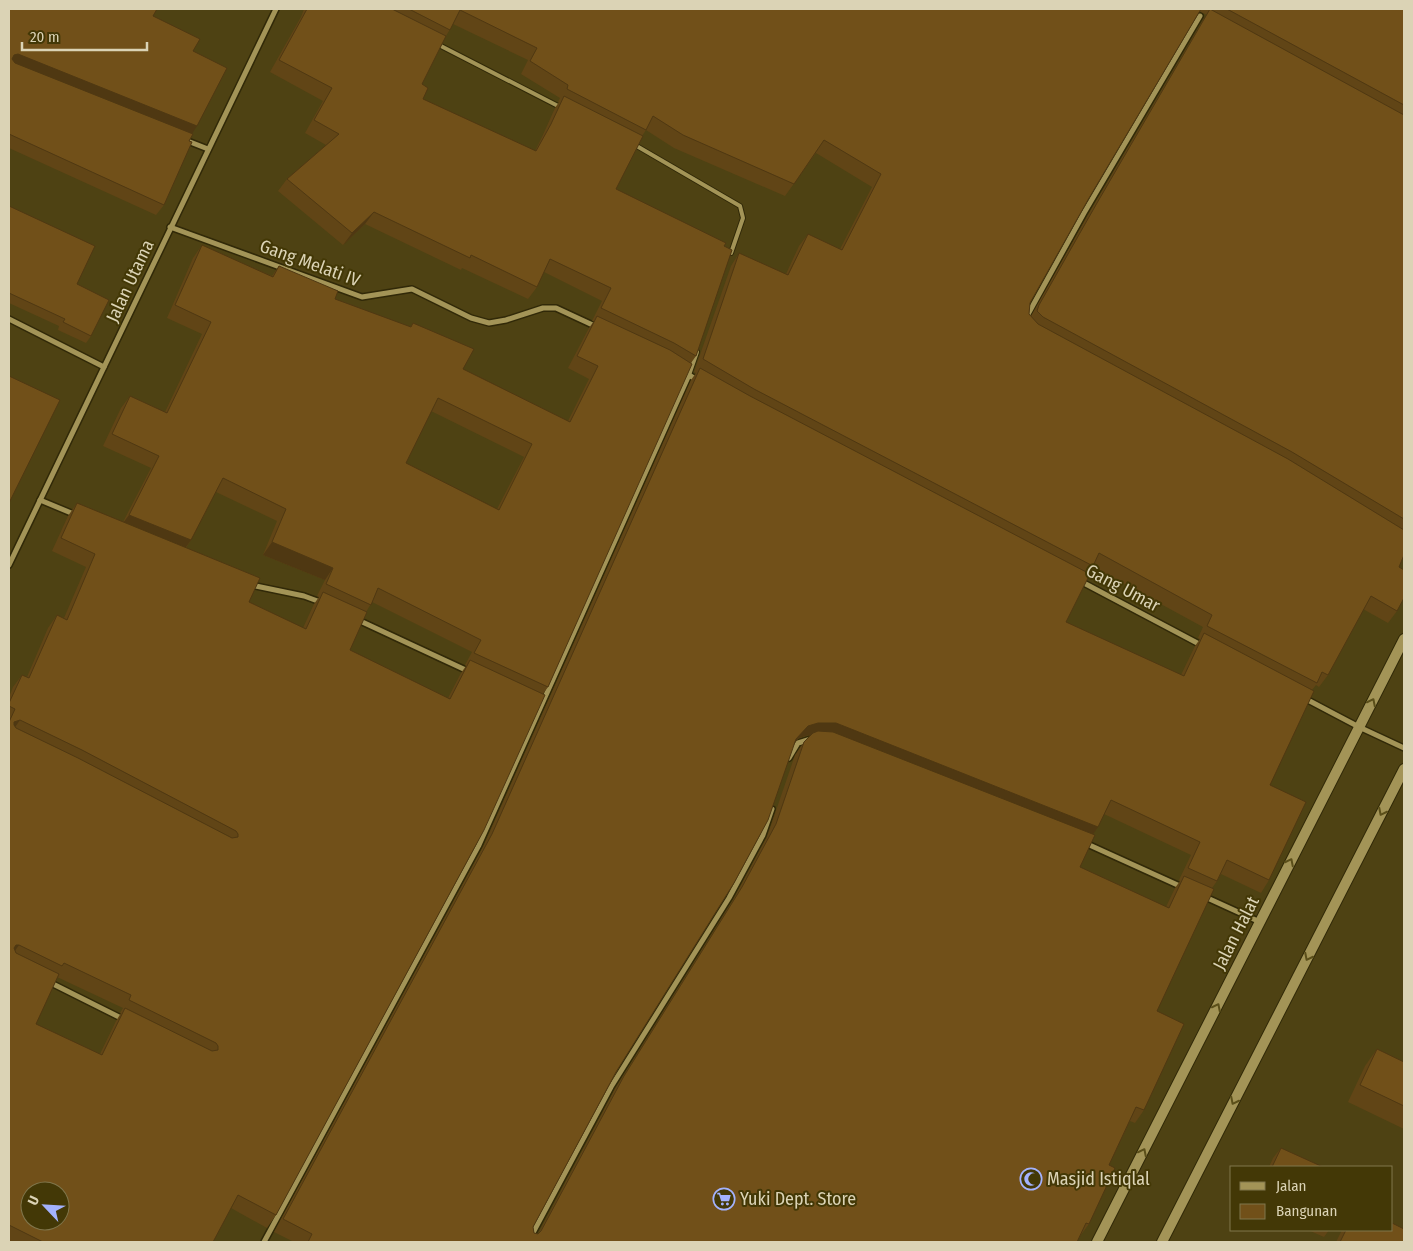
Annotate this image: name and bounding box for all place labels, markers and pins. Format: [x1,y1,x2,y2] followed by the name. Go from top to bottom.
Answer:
[1019,1167,1043,1191] mosque icon: Masjid Istiqlal
[1047,1168,1150,1190] place label: Masjid Istiqlal
[712,1187,736,1211] supermarket icon: Yuki Dept. Store
[740,1188,856,1210] place label: Yuki Dept. Store

